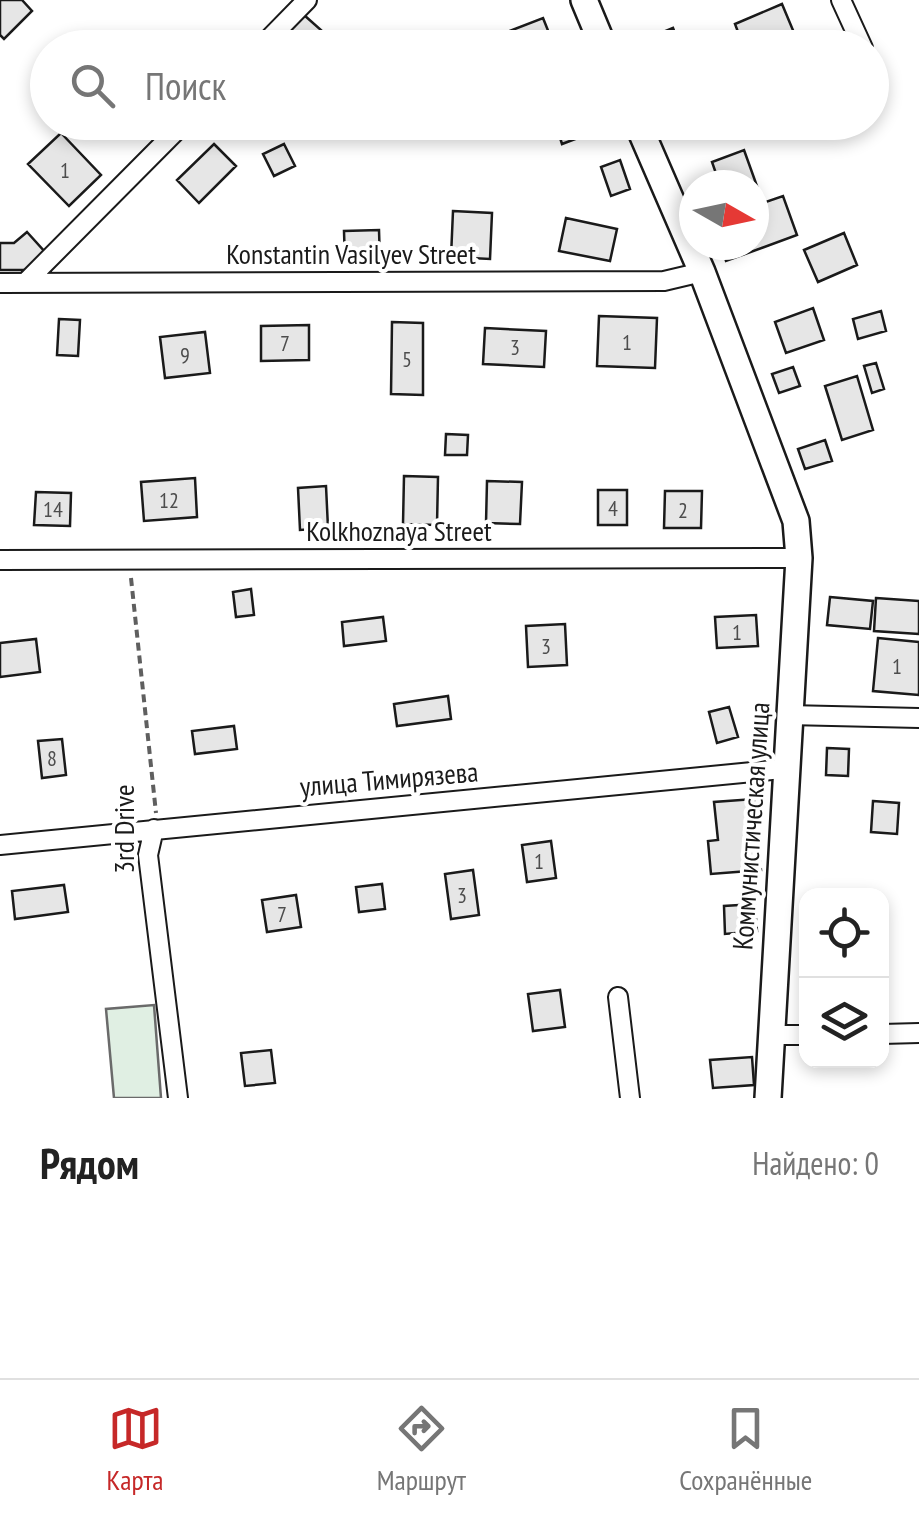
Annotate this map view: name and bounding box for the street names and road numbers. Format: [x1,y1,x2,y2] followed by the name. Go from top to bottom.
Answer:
[226,235,476,272] street label: Konstantin Vasilyev Street
[306,512,492,549] street label: Kolkhoznaya Street
[723,701,778,951] street label: Коммунистическая улица
[298,752,480,805] street label: улица Тимирязева
[105,784,142,874] street label: 3rd Drive

